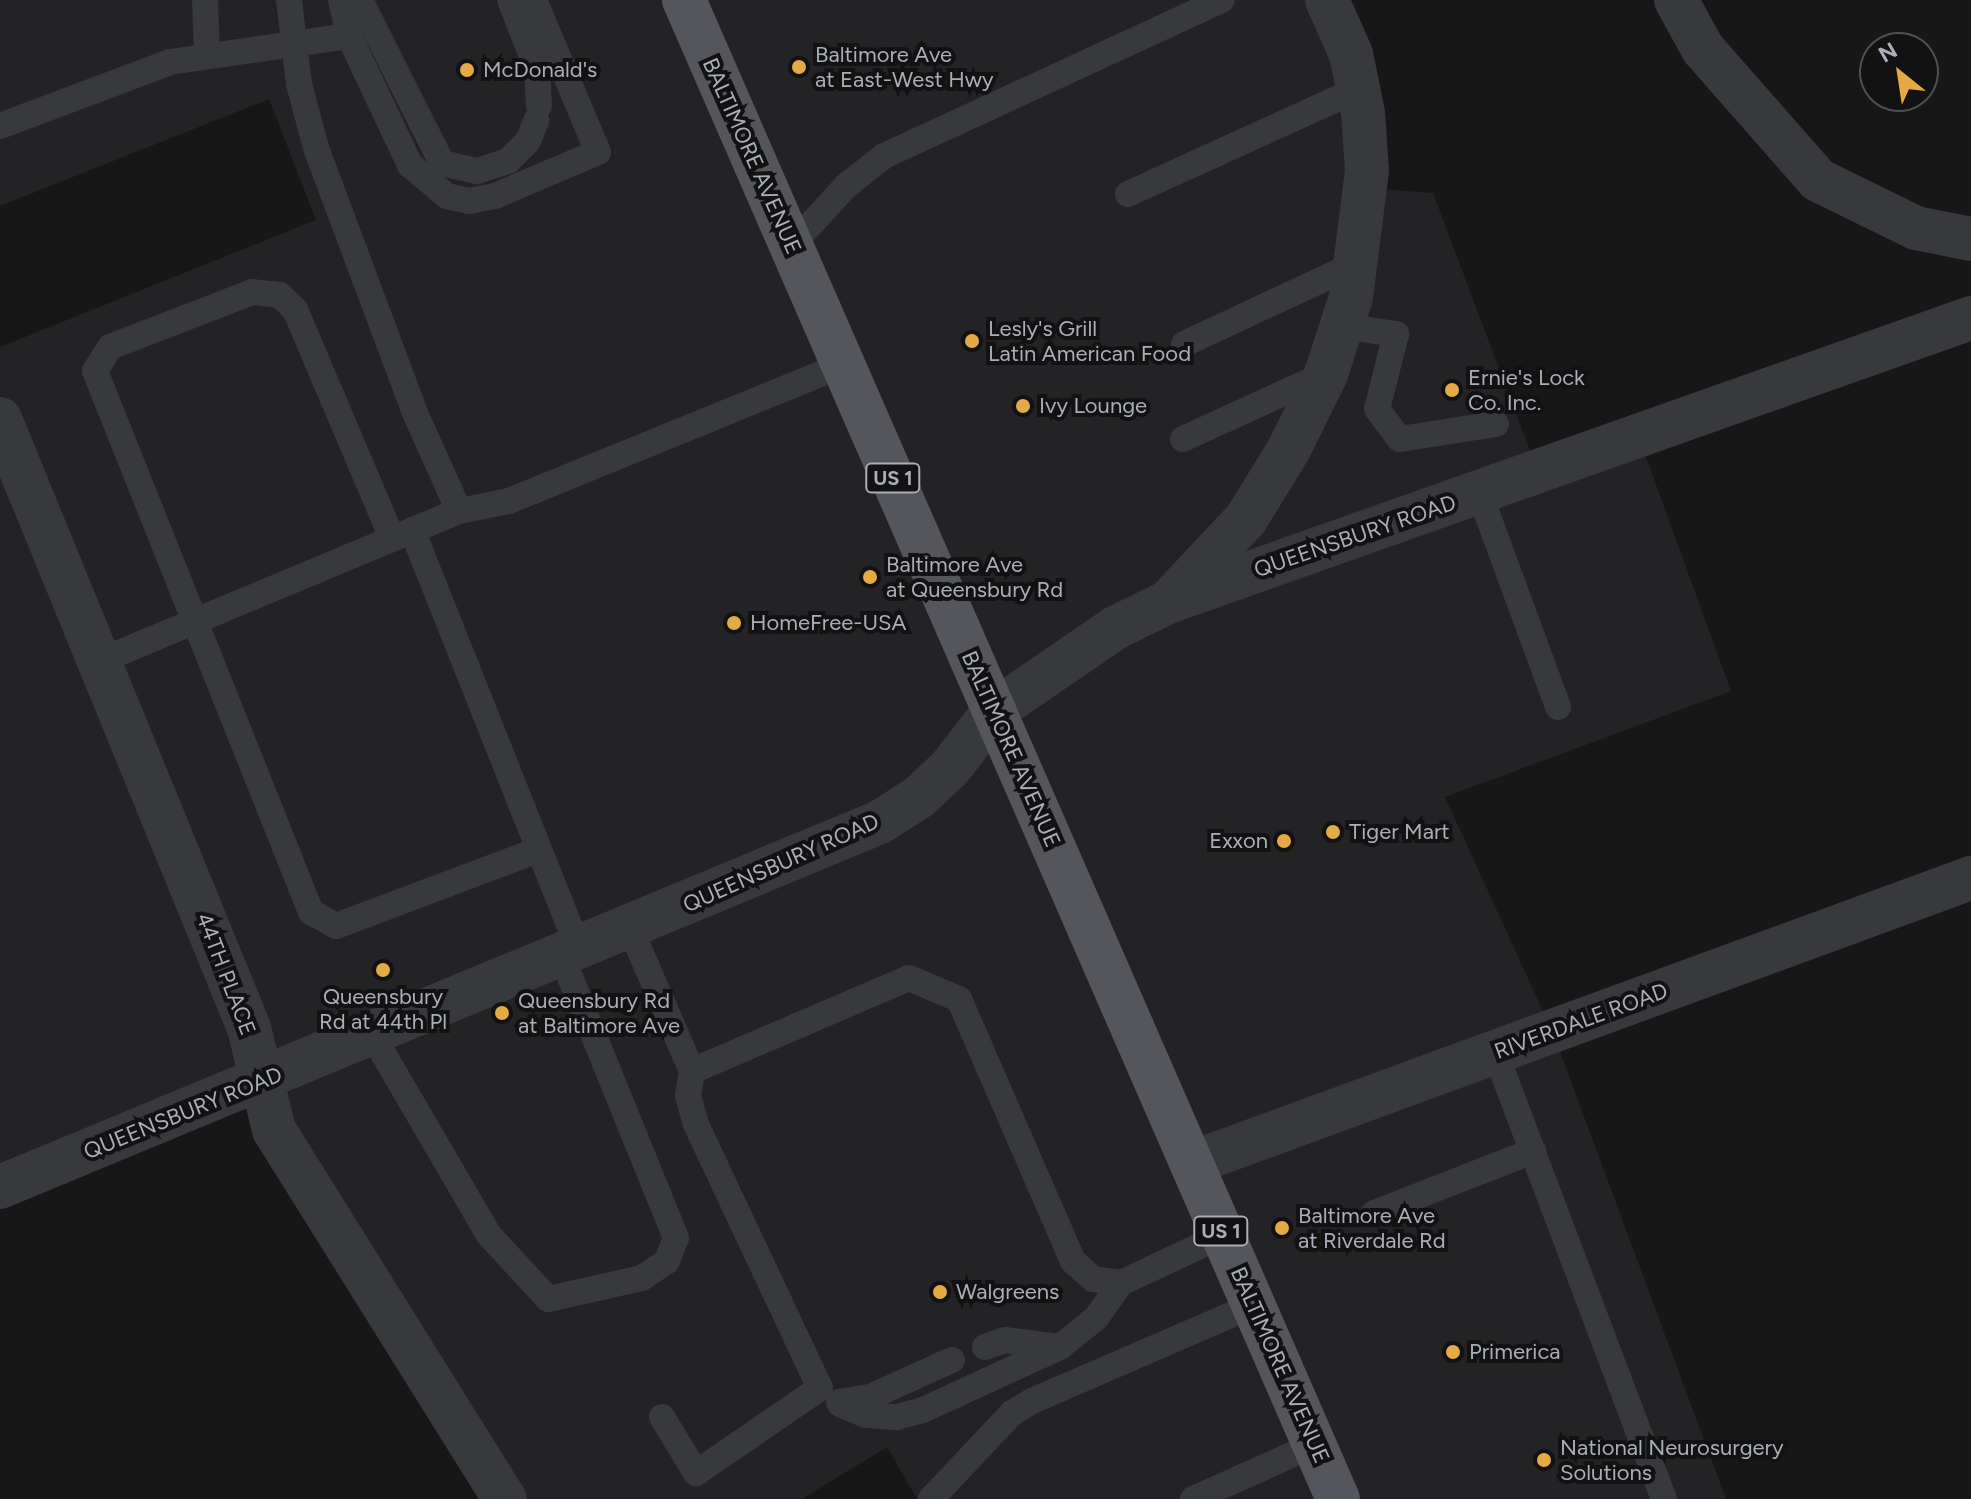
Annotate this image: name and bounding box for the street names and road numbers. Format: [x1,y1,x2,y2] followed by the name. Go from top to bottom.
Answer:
[697,54,807,258] street label: BALTIMORE AVENUE
[865,462,921,494] road number: US 1
[1251,489,1459,583] street label: QUEENSBURY ROAD
[956,647,1066,851] street label: BALTIMORE AVENUE
[679,808,883,918] street label: QUEENSBURY ROAD
[191,909,261,1039] street label: 44TH PLACE
[1491,977,1671,1065] street label: RIVERDALE ROAD
[80,1061,286,1165] street label: QUEENSBURY ROAD
[1193,1215,1249,1247] road number: US 1
[1225,1263,1335,1467] street label: BALTIMORE AVENUE

